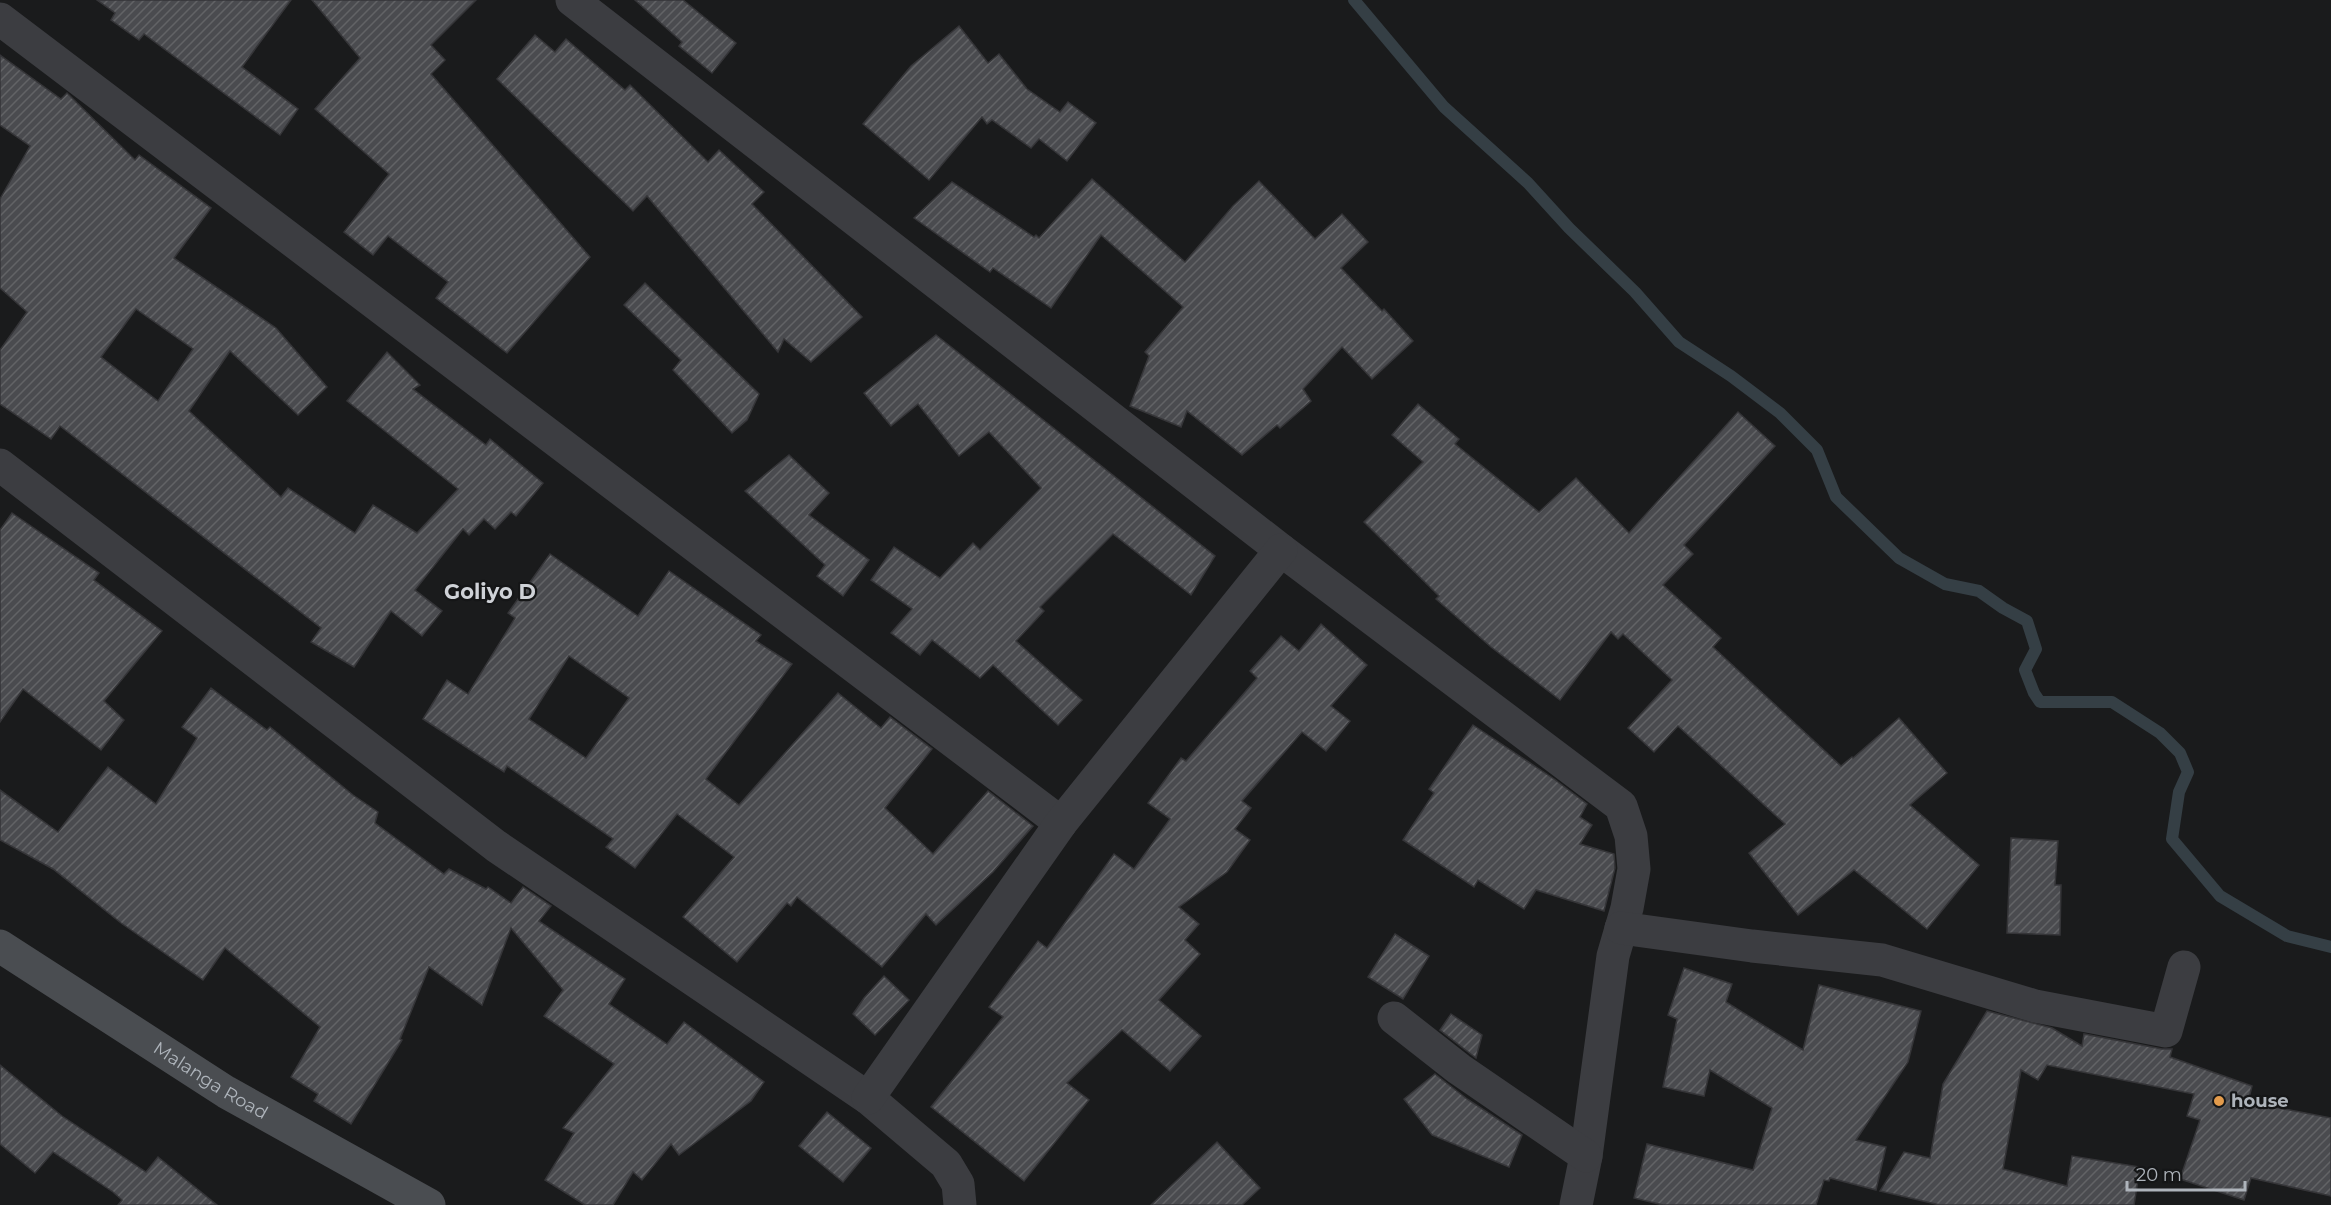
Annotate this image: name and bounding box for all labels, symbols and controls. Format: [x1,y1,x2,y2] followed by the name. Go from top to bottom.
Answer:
[444,579,536,604] district label: Goliyo D
[149,1037,272,1124] street label: Malanga Road
[2231,1090,2289,1112] place label: house
[2212,1094,2226,1108] marker: house
[2127,1154,2246,1192] scale bar
[2136,1164,2182,1186] text: 20 m

